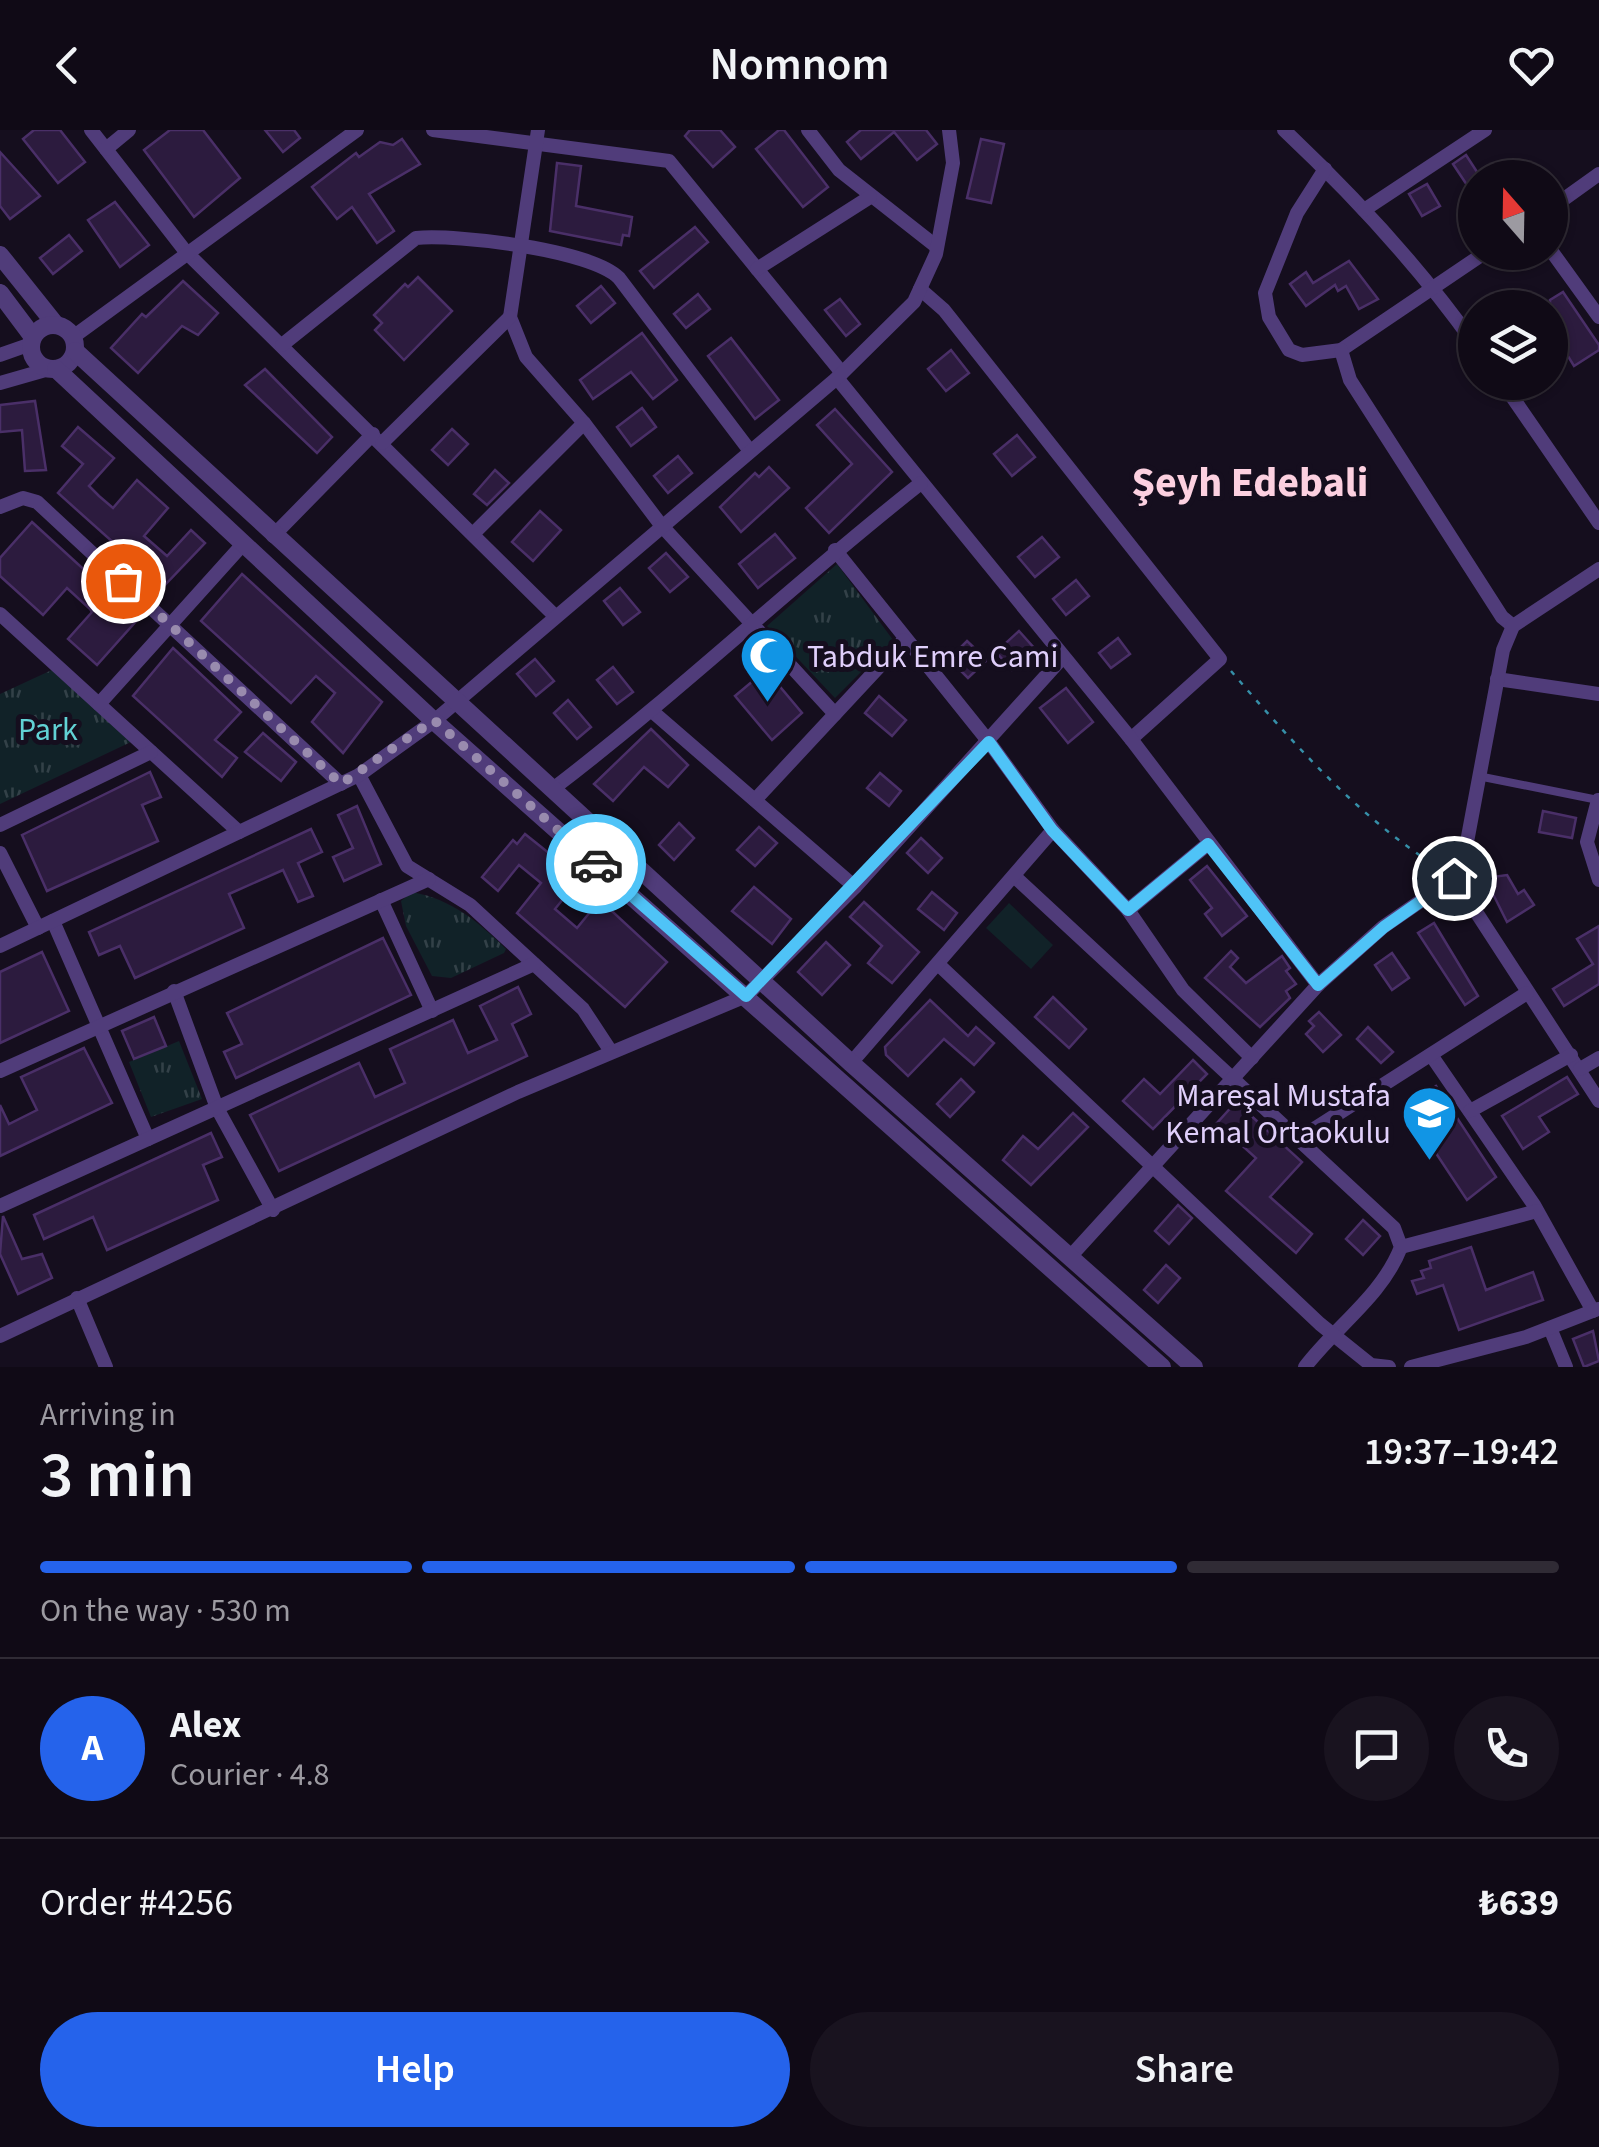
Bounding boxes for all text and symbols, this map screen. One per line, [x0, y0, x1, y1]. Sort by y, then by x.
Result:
text: Nomnom [709, 33, 890, 97]
icon: back [40, 38, 95, 93]
icon: heart [1504, 38, 1559, 93]
north arrow [1458, 160, 1568, 270]
map controls [1458, 160, 1568, 400]
button: layers [1458, 290, 1568, 400]
district label: Şeyh Edebali [1132, 453, 1368, 513]
pin [81, 539, 166, 624]
icon: bag [96, 554, 151, 609]
mosque icon: Tabduk Emre Cami [738, 626, 798, 705]
place label: Tabduk Emre Cami [807, 634, 1058, 680]
park label: Park [18, 707, 78, 753]
courier [546, 814, 646, 914]
pin [1412, 836, 1497, 921]
icon: car [569, 837, 624, 892]
icon: home [1427, 851, 1482, 906]
place label: Mareşal Mustafa Kemal Ortaokulu [1165, 1073, 1391, 1156]
school or university icon: Mareşal Mustafa Kemal Ortaokulu [1400, 1083, 1460, 1162]
text: Arriving in [40, 1392, 176, 1438]
text: 19:37–19:42 [1364, 1425, 1559, 1479]
text: 3 min [40, 1429, 195, 1522]
text: On the way · 530 m [40, 1588, 291, 1634]
button: chat [1324, 1696, 1429, 1801]
button: phone [1454, 1696, 1559, 1801]
text: Alex [170, 1698, 241, 1752]
text: A [82, 1721, 103, 1775]
text: Courier · 4.8 [170, 1752, 330, 1798]
text: Order #4256 [40, 1876, 233, 1930]
text: ₺639 [1479, 1876, 1559, 1930]
button: Help [40, 2012, 790, 2127]
button: Share [810, 2012, 1559, 2127]

